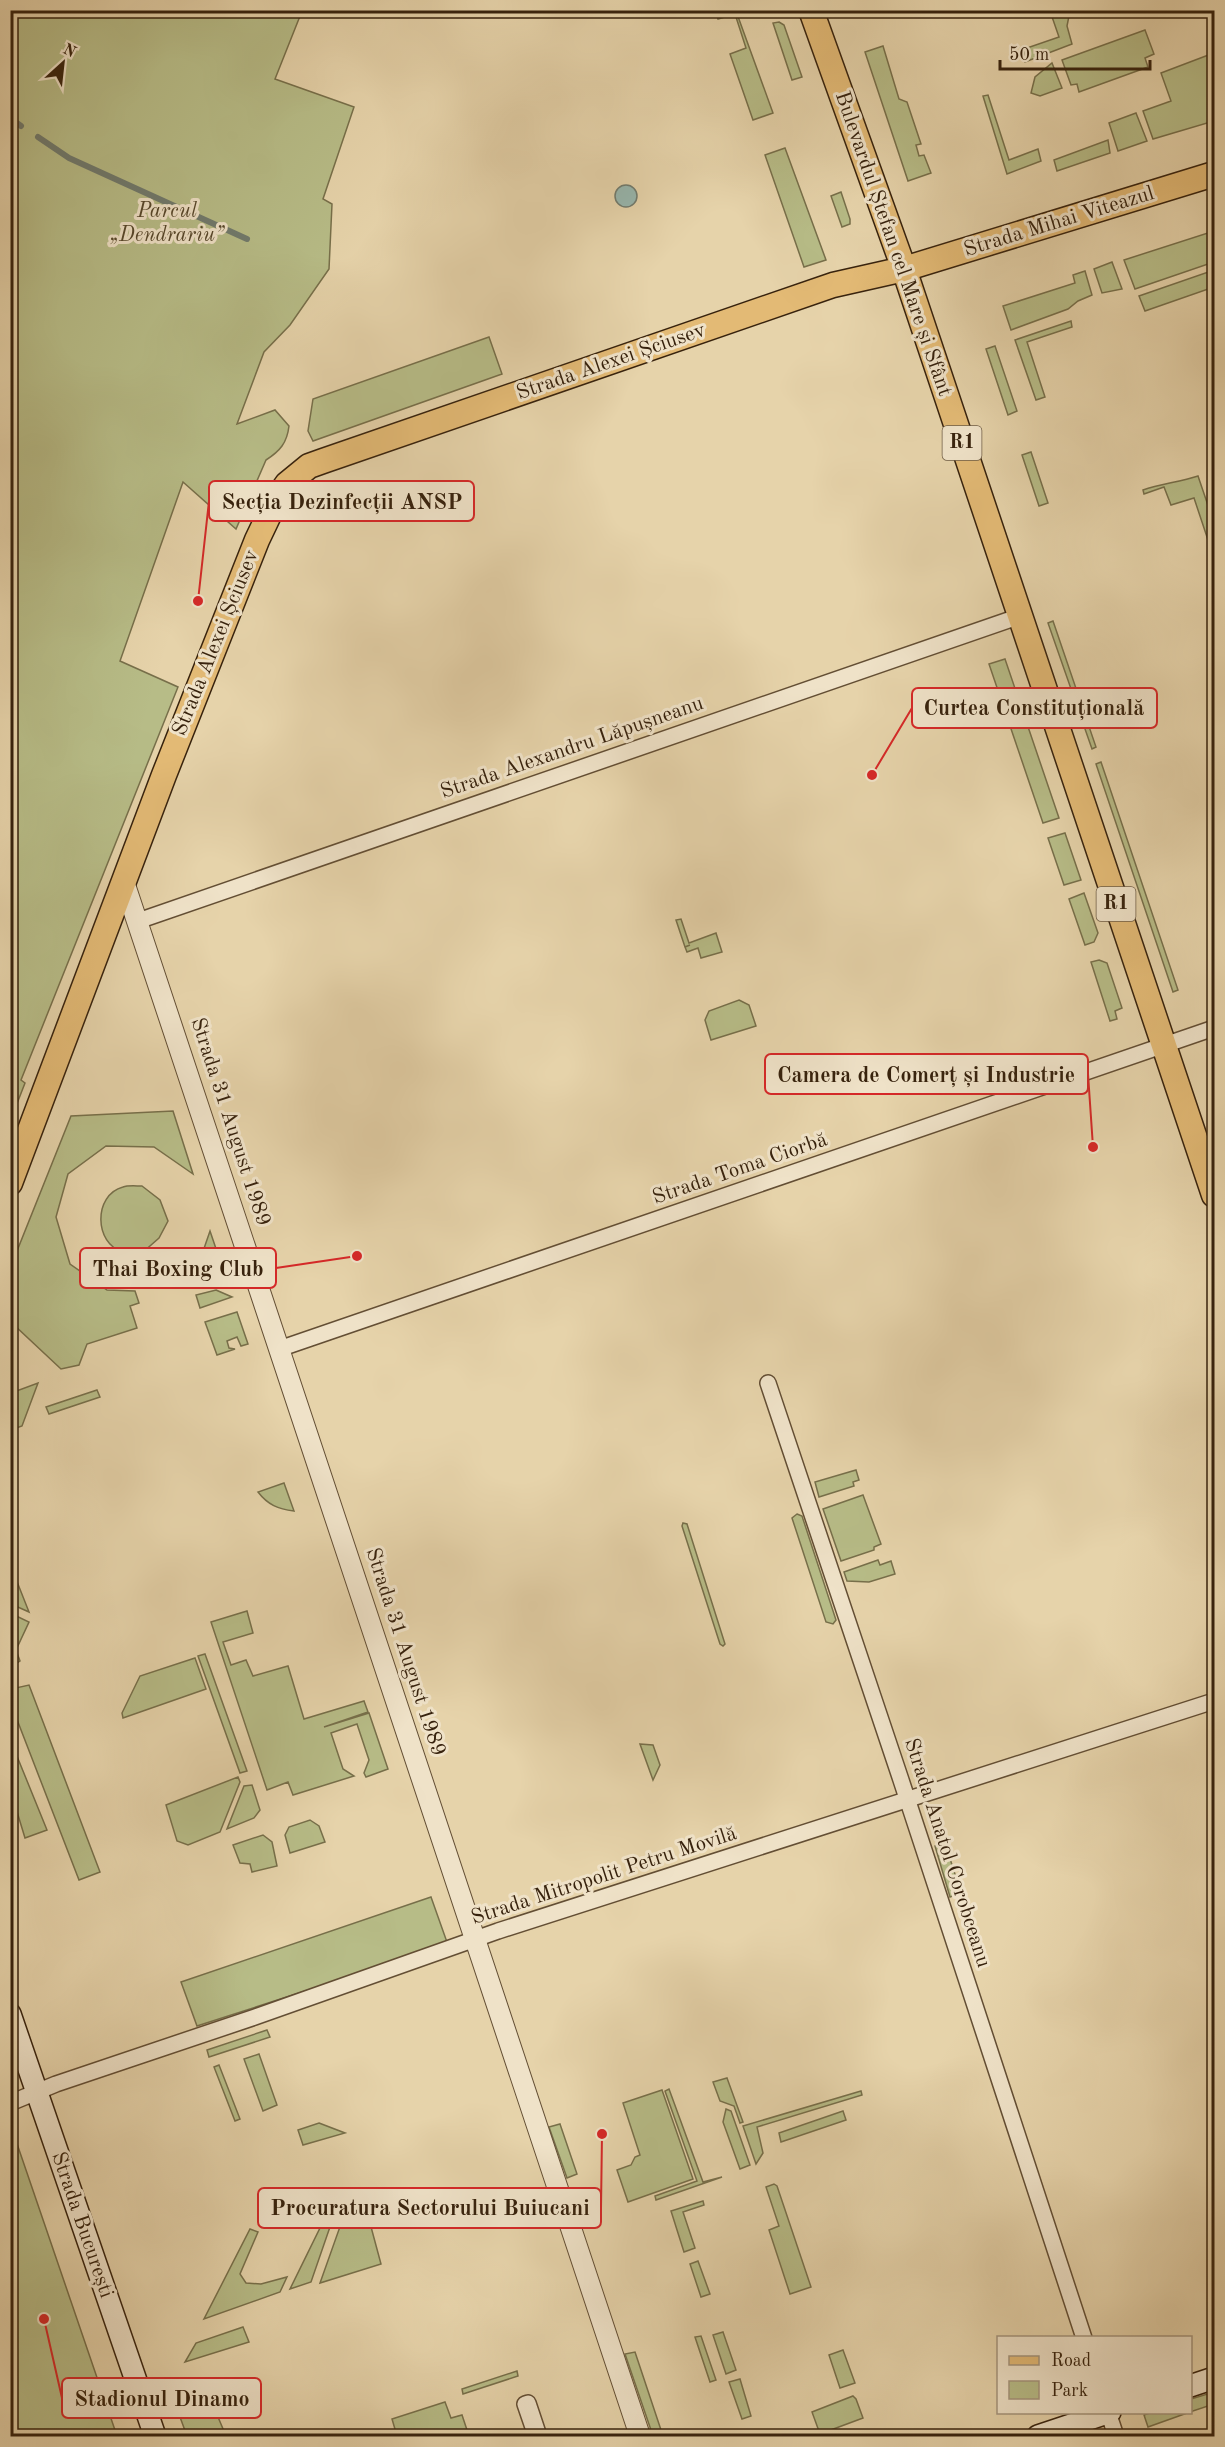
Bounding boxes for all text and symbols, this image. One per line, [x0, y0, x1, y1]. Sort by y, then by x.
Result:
north arrow [33, 33, 93, 93]
scale bar [1000, 33, 1150, 71]
text: N [60, 42, 79, 62]
text: 50 m [1009, 46, 1049, 64]
street label: Bulevardul Ștefan cel Mare și Sfânt [830, 89, 955, 399]
street label: Strada Mihai Viteazul [961, 183, 1157, 261]
park label: Parcul „Dendrariu” [110, 201, 225, 246]
street label: Strada Alexei Șciusev [514, 320, 708, 404]
road number: R1 [942, 426, 982, 460]
callout: Secția Dezinfecții ANSP [209, 481, 474, 521]
text: Secția Dezinfecții ANSP [222, 492, 462, 515]
street label: Strada Alexei Șciusev [169, 547, 263, 739]
callout: Curtea Constituțională [912, 688, 1157, 728]
street label: Strada Alexandru Lăpușneanu [438, 693, 707, 804]
text: Curtea Constituțională [924, 698, 1144, 721]
road number: R1 [1096, 887, 1136, 921]
street label: Strada 31 August 1989 [186, 1015, 274, 1229]
callout: Camera de Comerț și Industrie [765, 1054, 1088, 1094]
text: Camera de Comerț și Industrie [777, 1065, 1075, 1088]
street label: Strada Toma Ciorbă [650, 1129, 830, 1209]
callout: Thai Boxing Club [80, 1248, 276, 1288]
text: Thai Boxing Club [92, 1259, 264, 1281]
street label: Strada 31 August 1989 [361, 1545, 449, 1759]
street label: Strada Anatol Corobceanu [900, 1736, 994, 1970]
street label: Strada Mitropolit Petru Movilă [469, 1823, 739, 1929]
street label: Strada București [46, 2149, 117, 2301]
callout: Procuratura Sectorului Buiucani [258, 2188, 601, 2228]
text: Procuratura Sectorului Buiucani [270, 2198, 590, 2220]
legend [997, 2336, 1192, 2414]
text: Road [1051, 2352, 1091, 2370]
callout: Stadionul Dinamo [62, 2378, 261, 2418]
text: Park [1051, 2382, 1088, 2400]
text: Stadionul Dinamo [74, 2389, 250, 2411]

